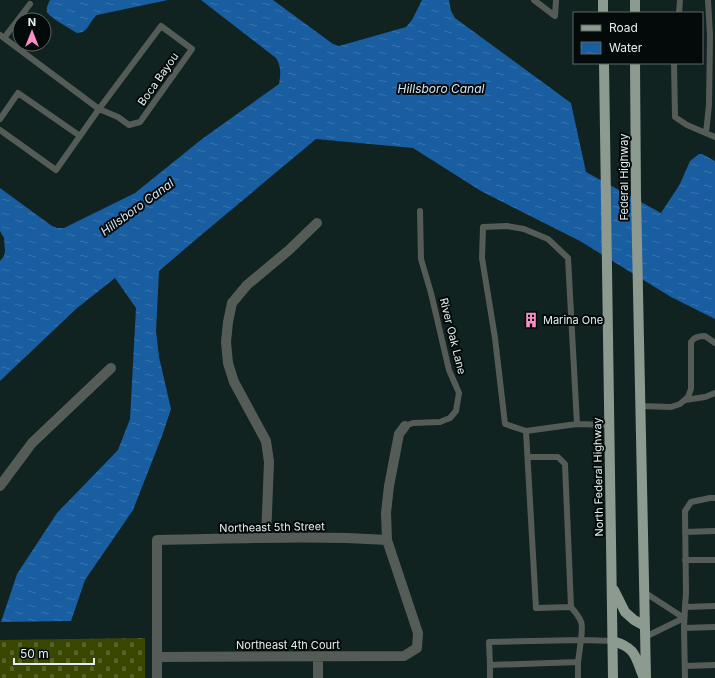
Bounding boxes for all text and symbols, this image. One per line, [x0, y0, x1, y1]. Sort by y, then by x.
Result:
north arrow [12, 12, 52, 52]
legend [573, 12, 703, 64]
text: N [28, 15, 36, 29]
text: Road [609, 20, 638, 35]
text: Water [609, 40, 643, 55]
street label: Boca Bayou [135, 50, 181, 108]
water label: Hillsboro Canal [398, 81, 485, 96]
street label: Federal Highway [617, 134, 631, 221]
water label: Hillsboro Canal [97, 175, 177, 239]
street label: River Oak Lane [437, 296, 469, 376]
building icon: Marina One [522, 311, 540, 329]
place label: Marina One [543, 313, 603, 327]
street label: North Federal Highway [590, 417, 606, 537]
street label: Northeast 5th Street [219, 519, 325, 535]
street label: Northeast 4th Court [236, 638, 340, 652]
scale bar [14, 640, 94, 666]
text: 50 m [20, 646, 49, 661]

